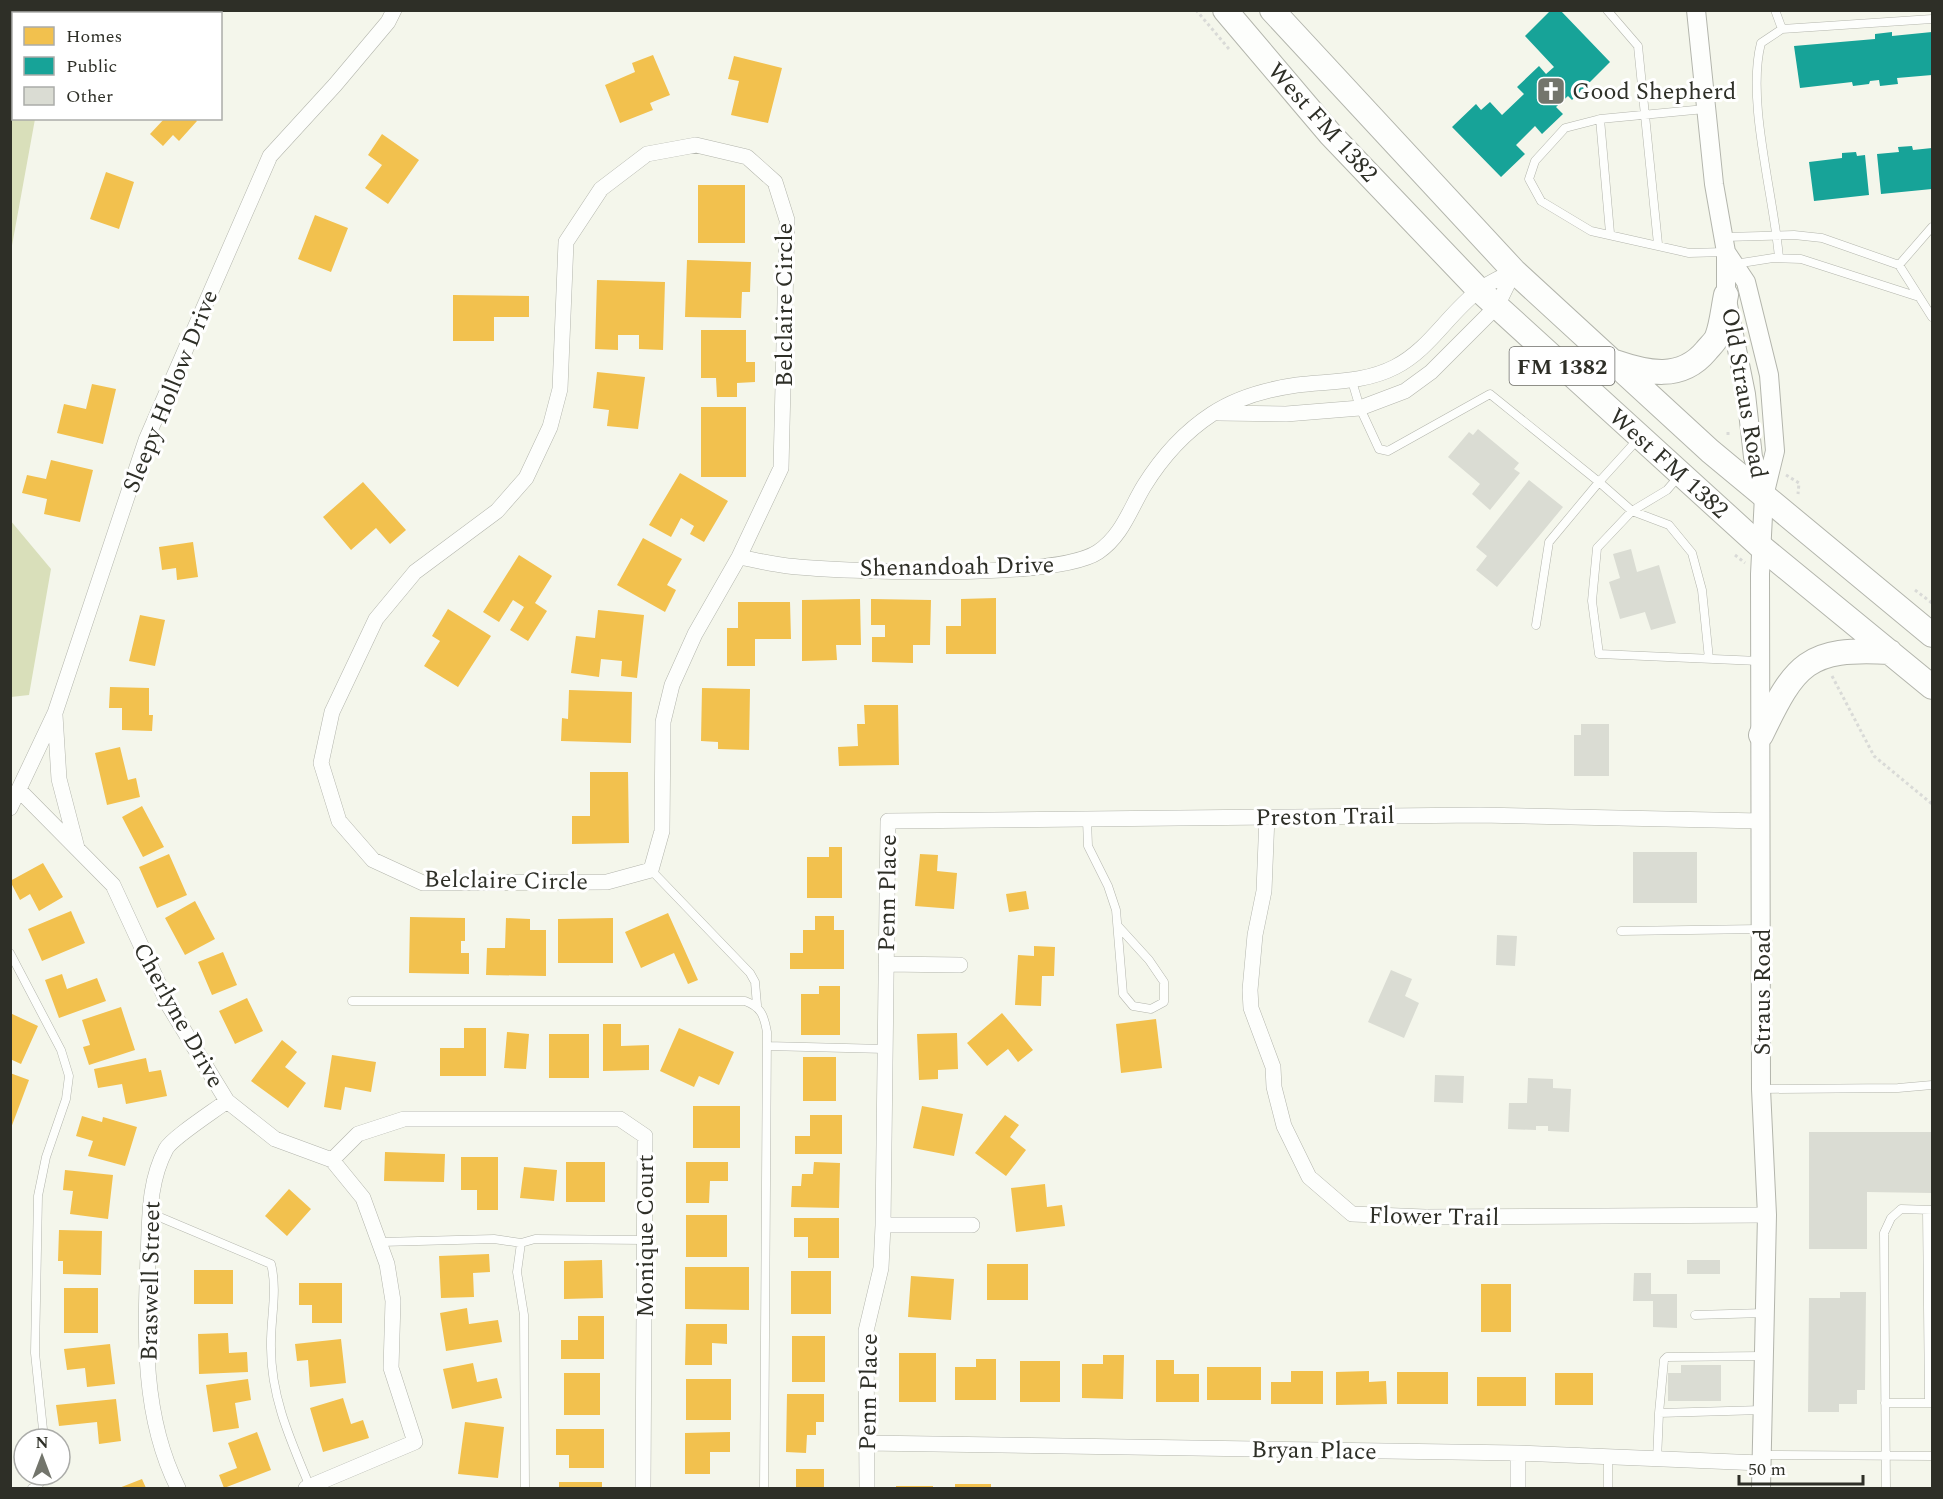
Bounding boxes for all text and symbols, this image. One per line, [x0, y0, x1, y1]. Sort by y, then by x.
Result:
legend [12, 12, 222, 120]
text: Homes [66, 23, 122, 50]
text: Public [66, 53, 117, 80]
street label: West FM 1382 [1258, 54, 1386, 191]
place label: Good Shepherd [1572, 74, 1736, 110]
church icon: Good Shepherd [1535, 75, 1567, 107]
text: Other [66, 83, 113, 110]
street label: Belclaire Circle [767, 223, 803, 387]
street label: Sleepy Hollow Drive [114, 284, 228, 498]
street label: Old Straus Road [1711, 305, 1777, 481]
road number: FM 1382 [1510, 347, 1614, 385]
street label: West FM 1382 [1600, 400, 1737, 528]
street label: Shenandoah Drive [859, 547, 1055, 587]
street label: Preston Trail [1255, 798, 1395, 836]
street label: Penn Place [869, 834, 907, 952]
street label: Belclaire Circle [424, 862, 588, 900]
street label: Straus Road [1745, 928, 1781, 1056]
street label: Cherlyne Drive [123, 936, 233, 1095]
street label: Monique Court [628, 1154, 664, 1318]
street label: Flower Trail [1368, 1198, 1500, 1236]
street label: Braswell Street [132, 1200, 170, 1362]
street label: Penn Place [850, 1333, 888, 1451]
north arrow [12, 1427, 72, 1487]
text: N [35, 1431, 49, 1455]
street label: Bryan Place [1251, 1432, 1377, 1470]
scale bar [1739, 1448, 1864, 1486]
text: 50 m [1748, 1456, 1786, 1483]

